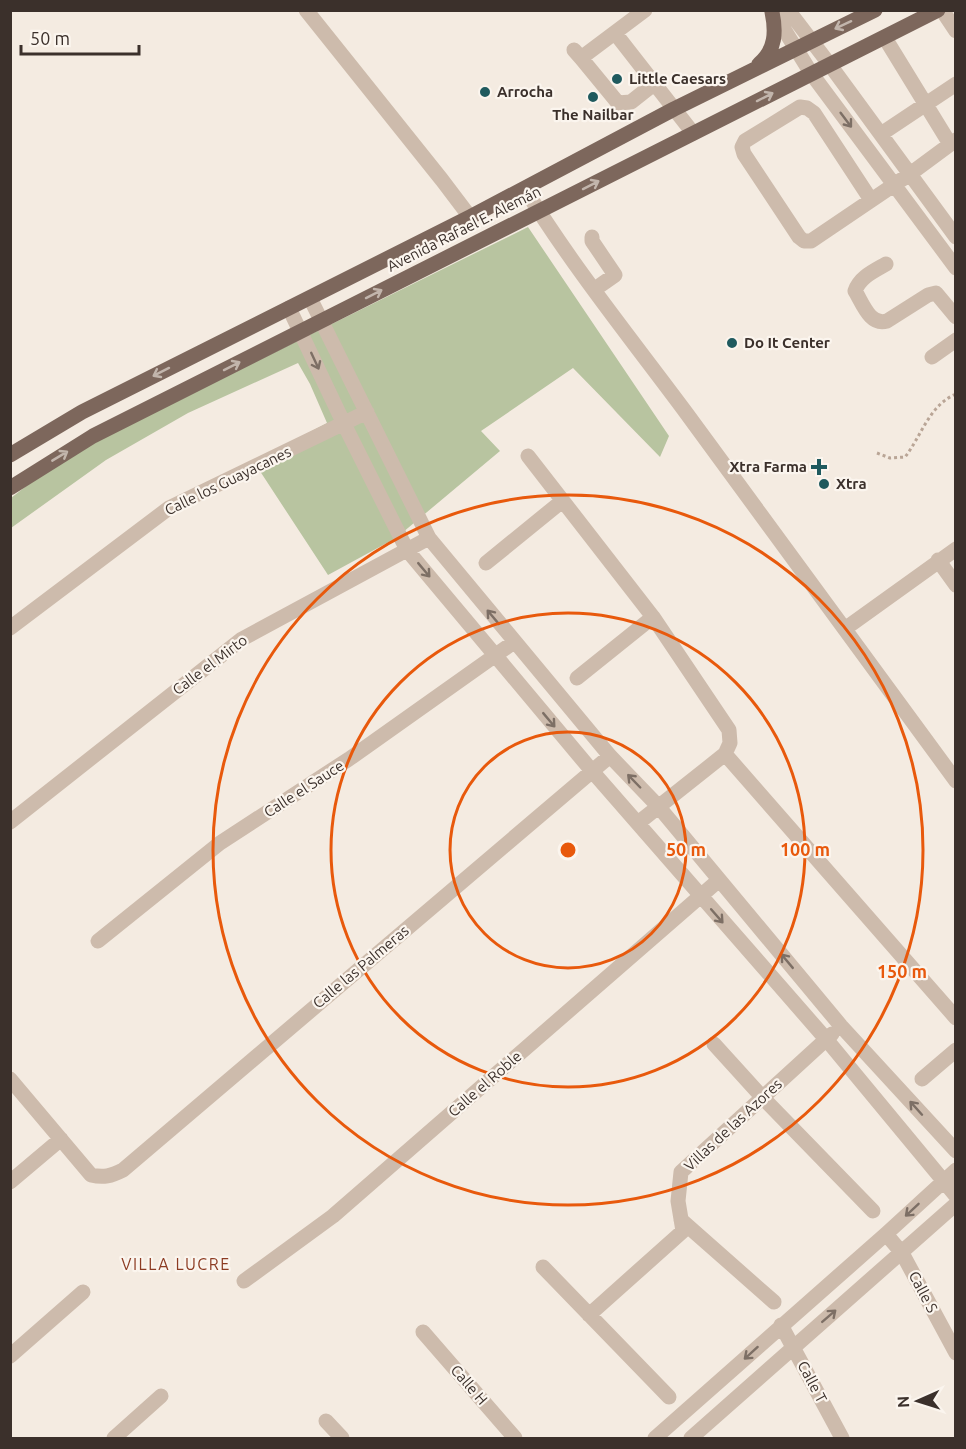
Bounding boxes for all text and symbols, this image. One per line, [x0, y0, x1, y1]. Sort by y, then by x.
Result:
scale bar [21, 18, 140, 56]
one-way arrow [835, 20, 853, 32]
text: 50 m [30, 28, 70, 48]
place label: Little Caesars [629, 70, 726, 87]
marker: Little Caesars [610, 72, 624, 86]
place label: Arrocha [497, 83, 553, 100]
marker: Arrocha [478, 85, 492, 99]
marker: The Nailbar [586, 90, 600, 104]
one-way arrow [756, 90, 774, 102]
place label: The Nailbar [552, 106, 634, 123]
one-way arrow [840, 112, 852, 128]
one-way arrow [582, 179, 599, 191]
street label: Avenida Rafael E. Alemán [384, 182, 543, 275]
one-way arrow [365, 288, 383, 300]
place label: Do It Center [744, 334, 831, 351]
marker: Do It Center [725, 336, 739, 350]
one-way arrow [309, 351, 321, 369]
one-way arrow [223, 360, 241, 371]
one-way arrow [153, 367, 171, 379]
street label: Calle los Guayacanes [162, 443, 294, 518]
one-way arrow [51, 450, 68, 462]
place label: Xtra Farma [729, 458, 807, 475]
marker: Xtra Farma [812, 460, 826, 474]
place label: Xtra [836, 475, 867, 492]
marker: Xtra [817, 477, 831, 491]
one-way arrow [417, 562, 431, 577]
one-way arrow [486, 610, 500, 625]
street label: Calle el Mirto [169, 631, 250, 698]
one-way arrow [542, 712, 556, 727]
street label: Calle el Sauce [261, 757, 347, 821]
one-way arrow [627, 773, 641, 788]
text: 50 m [666, 839, 706, 859]
text: 100 m [780, 839, 830, 859]
centre of rings [558, 840, 578, 860]
one-way arrow [710, 908, 724, 923]
street label: Calle las Palmeras [309, 922, 412, 1012]
one-way arrow [781, 953, 794, 969]
text: 150 m [877, 961, 927, 981]
street label: Calle el Roble [445, 1047, 525, 1120]
street label: Villas de las Azores [680, 1075, 785, 1174]
one-way arrow [909, 1100, 923, 1115]
one-way arrow [905, 1203, 920, 1217]
district label: VILLA LUCRE [121, 1255, 231, 1273]
street label: Calle S [906, 1268, 941, 1315]
one-way arrow [821, 1310, 837, 1323]
one-way arrow [743, 1346, 758, 1360]
street label: Calle T [794, 1358, 831, 1406]
street label: Calle H [448, 1361, 491, 1408]
north arrow [888, 1371, 948, 1431]
text: N [894, 1395, 912, 1408]

